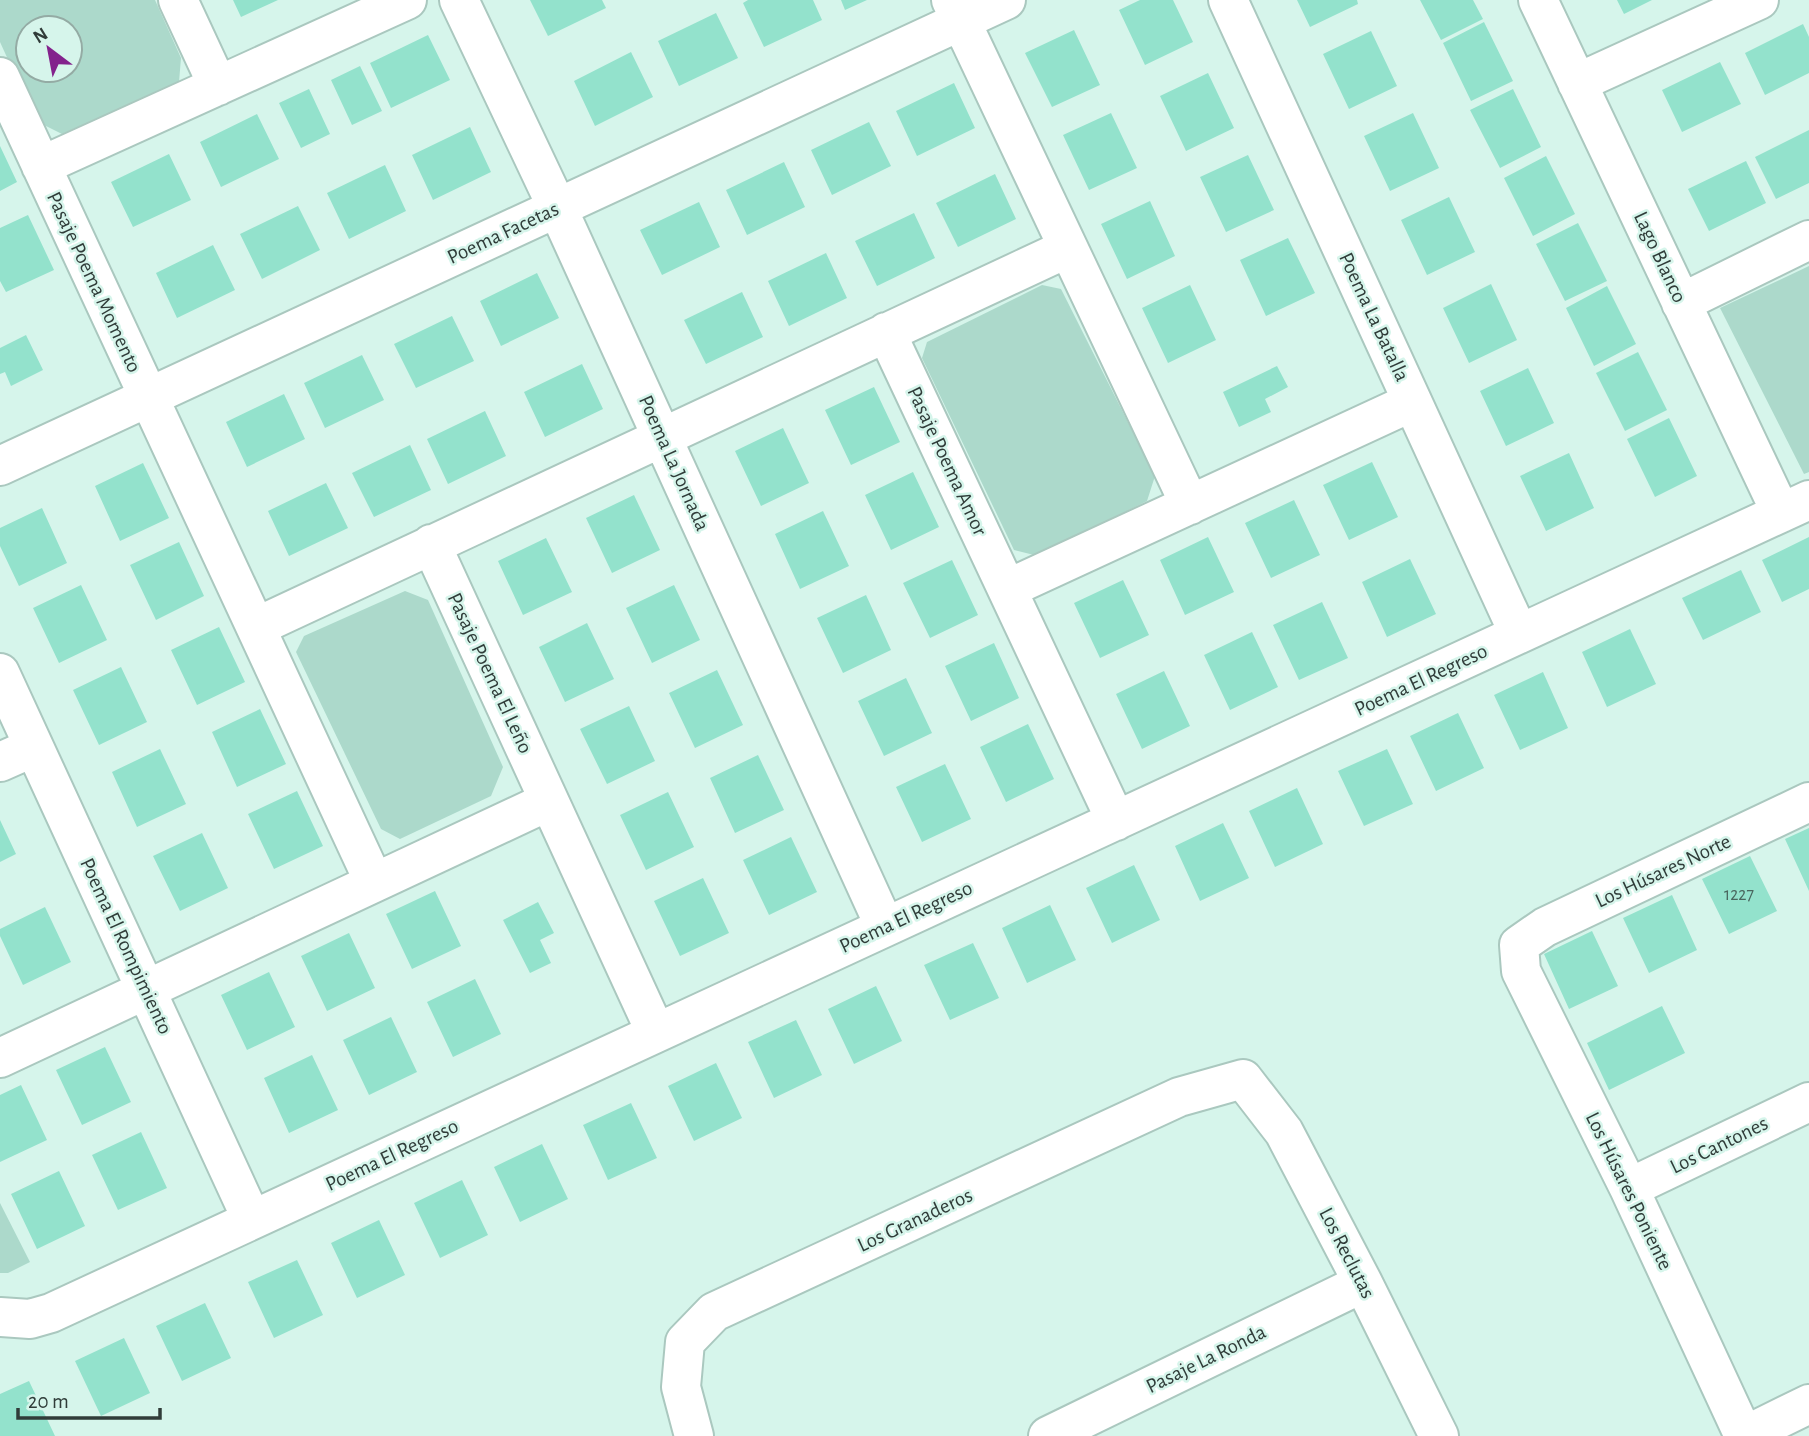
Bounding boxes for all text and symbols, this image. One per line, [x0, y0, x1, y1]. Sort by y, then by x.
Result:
north arrow [14, 14, 84, 84]
text: N [30, 24, 51, 47]
street label: Pasaje Poema Momento [43, 188, 145, 376]
street label: Poema Facetas [444, 198, 562, 268]
street label: Lago Blanco [1630, 208, 1690, 306]
street label: Poema La Batalla [1335, 249, 1413, 385]
street label: Pasaje Poema Amor [903, 383, 991, 539]
street label: Poema La Jornada [635, 392, 713, 534]
street label: Pasaje Poema El Leño [444, 590, 536, 756]
street label: Poema El Regreso [1351, 640, 1491, 720]
street label: Los Húsares Norte [1592, 830, 1734, 912]
street label: Poema El Rompimiento [76, 855, 176, 1037]
street label: Poema El Regreso [836, 877, 976, 957]
house number: 1227 [1724, 886, 1754, 904]
street label: Los Húsares Poniente [1582, 1109, 1676, 1273]
street label: Los Cantones [1667, 1112, 1771, 1178]
street label: Poema El Regreso [322, 1115, 462, 1195]
street label: Los Granaderos [854, 1184, 976, 1256]
street label: Los Reclutas [1315, 1204, 1379, 1302]
street label: Pasaje La Ronda [1143, 1321, 1270, 1397]
scale bar [18, 1376, 159, 1420]
text: 20 m [28, 1391, 69, 1412]

